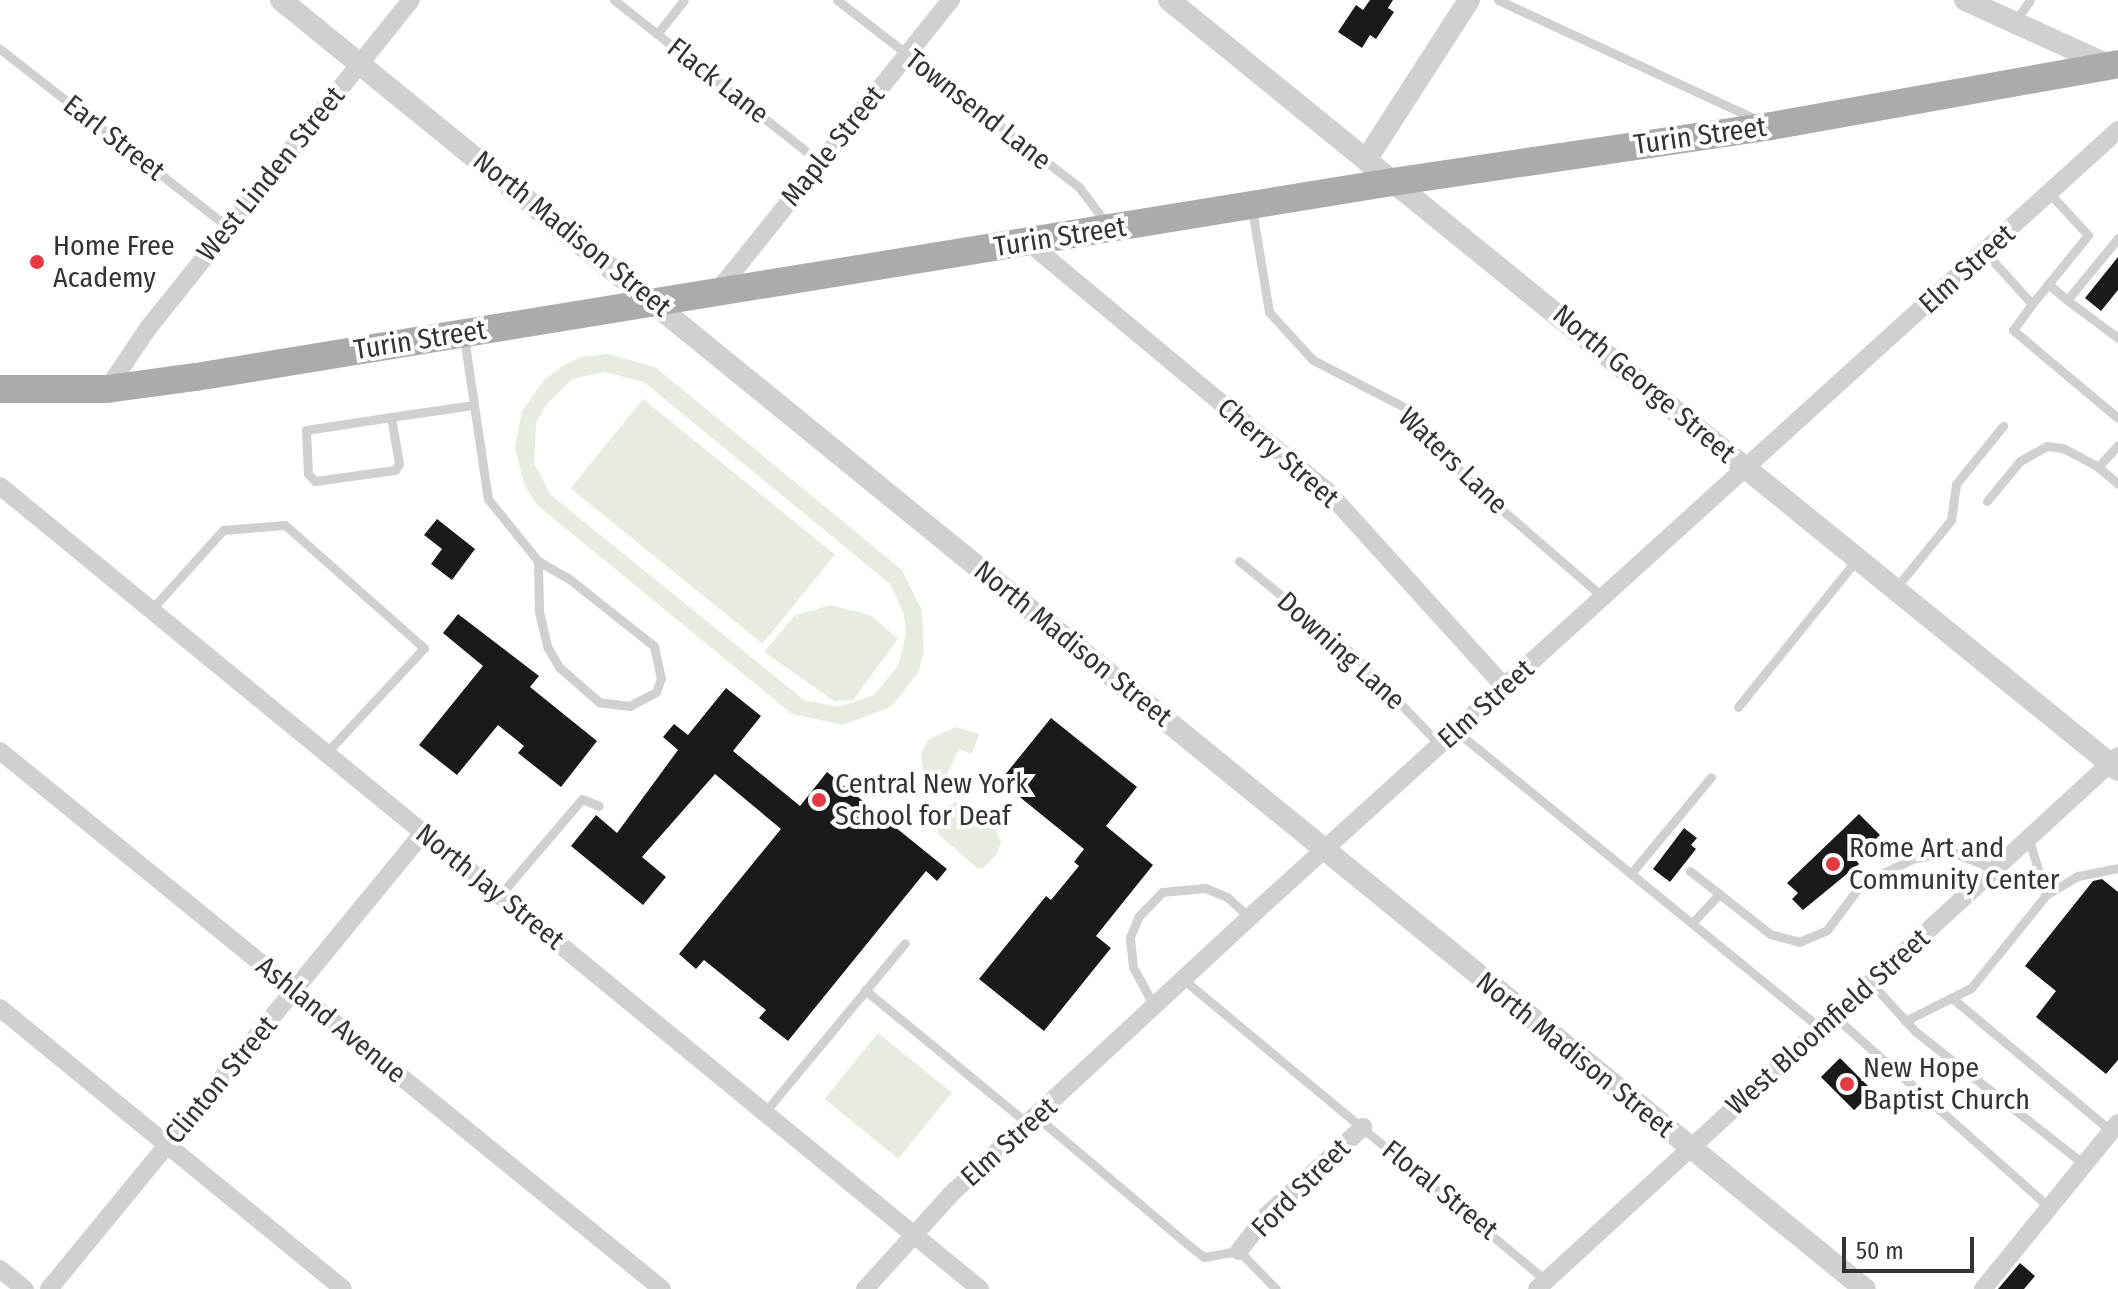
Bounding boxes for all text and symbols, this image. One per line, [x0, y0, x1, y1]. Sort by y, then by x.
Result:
street label: Flack Lane [661, 31, 775, 131]
street label: Townsend Lane [898, 43, 1058, 177]
street label: Maple Street [774, 79, 892, 213]
street label: West Linden Street [190, 80, 352, 268]
street label: Earl Street [57, 88, 171, 188]
street label: Turin Street [1632, 110, 1768, 162]
street label: North Madison Street [466, 144, 678, 324]
street label: Turin Street [991, 210, 1129, 264]
street label: Elm Street [1912, 217, 2022, 321]
place label: Home Free Academy [53, 229, 175, 295]
marker: Home Free Academy [28, 253, 46, 271]
street label: North George Street [1546, 298, 1742, 470]
street label: Turin Street [351, 313, 489, 367]
street label: Cherry Street [1210, 391, 1346, 515]
street label: Waters Lane [1391, 401, 1515, 521]
street label: North Madison Street [967, 554, 1179, 734]
street label: Downing Lane [1270, 585, 1412, 717]
street label: Elm Street [1431, 652, 1541, 756]
place label: Central New York School for Deaf [835, 767, 1028, 833]
marker: Central New York School for Deaf [810, 791, 828, 809]
street label: North Jay Street [409, 817, 571, 957]
place label: Rome Art and Community Center [1849, 831, 2060, 897]
marker: Rome Art and Community Center [1824, 855, 1842, 873]
street label: West Bloomfield Street [1719, 922, 1937, 1122]
street label: Ashland Avenue [249, 949, 413, 1091]
street label: North Madison Street [1469, 965, 1681, 1145]
street label: Clinton Street [158, 1009, 284, 1151]
place label: New Hope Baptist Church [1863, 1051, 2030, 1117]
marker: New Hope Baptist Church [1838, 1075, 1856, 1093]
street label: Elm Street [954, 1090, 1064, 1194]
street label: Ford Street [1245, 1132, 1357, 1244]
street label: Floral Street [1375, 1133, 1505, 1247]
scale bar [1846, 1221, 1978, 1271]
text: 50 m [1856, 1237, 1904, 1265]

